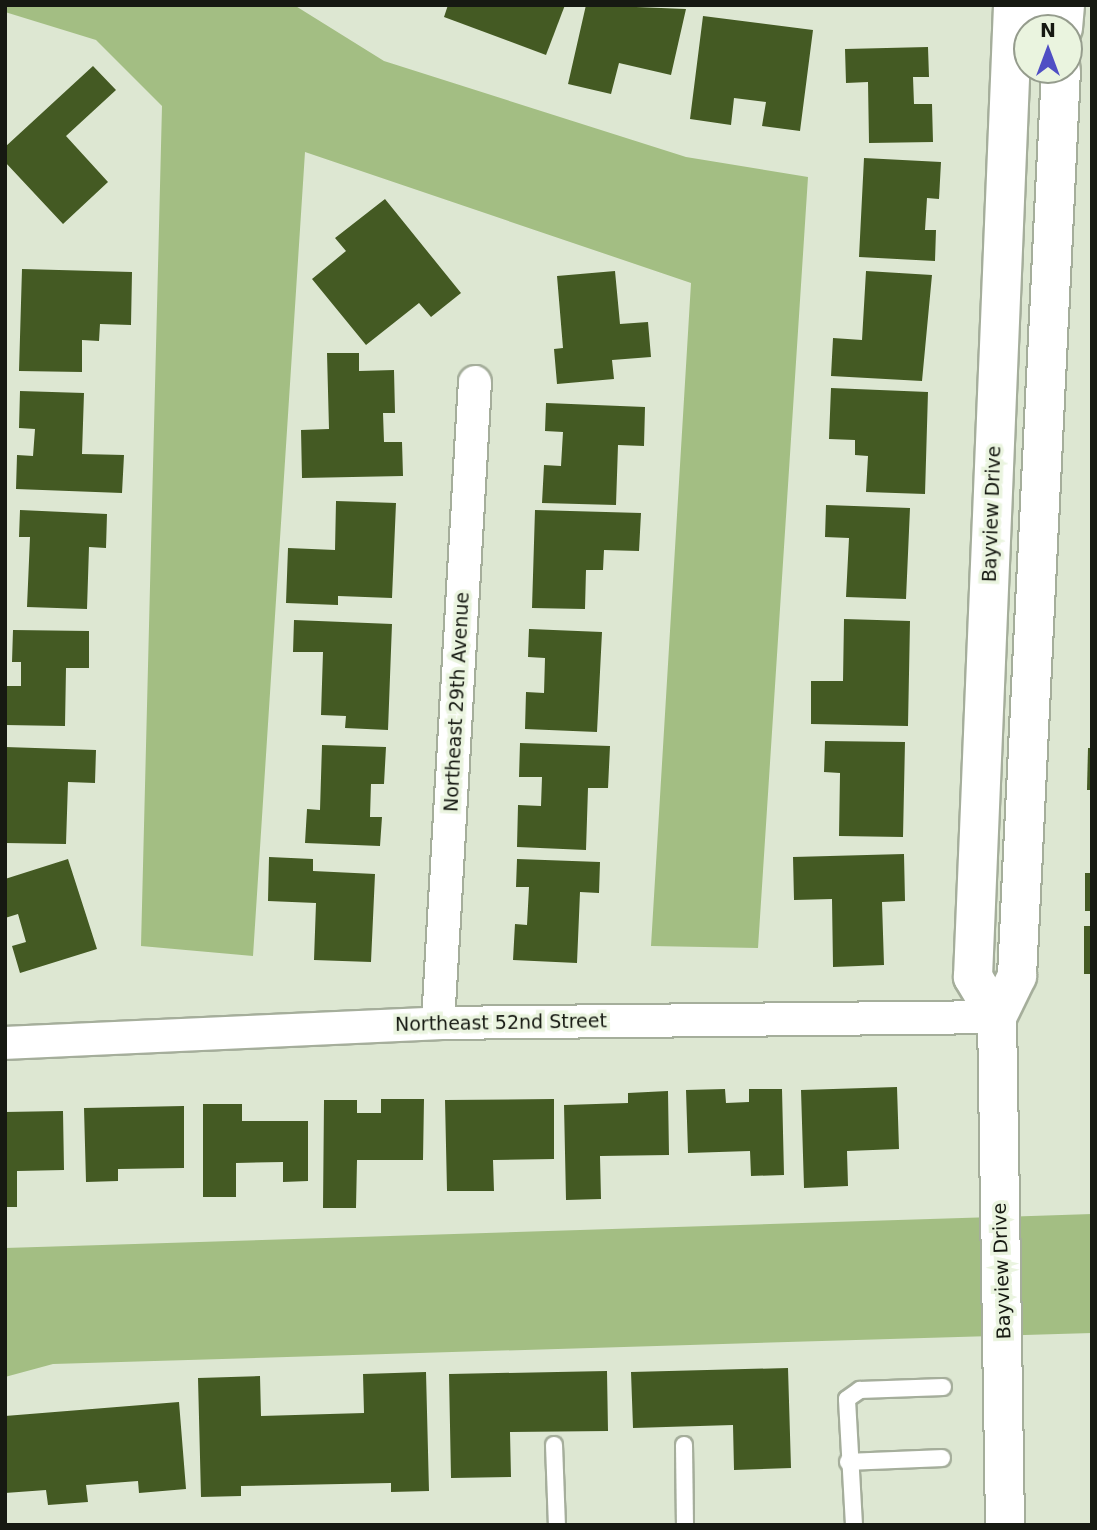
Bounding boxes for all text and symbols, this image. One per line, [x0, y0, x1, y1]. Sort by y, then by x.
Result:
north arrow [1013, 14, 1083, 84]
text: N [1040, 19, 1056, 41]
street label: Bayview Drive [978, 445, 1006, 583]
street label: Northeast 29th Avenue [440, 591, 474, 813]
street label: Northeast 52nd Street [395, 1010, 607, 1036]
street label: Bayview Drive [988, 1202, 1016, 1340]

